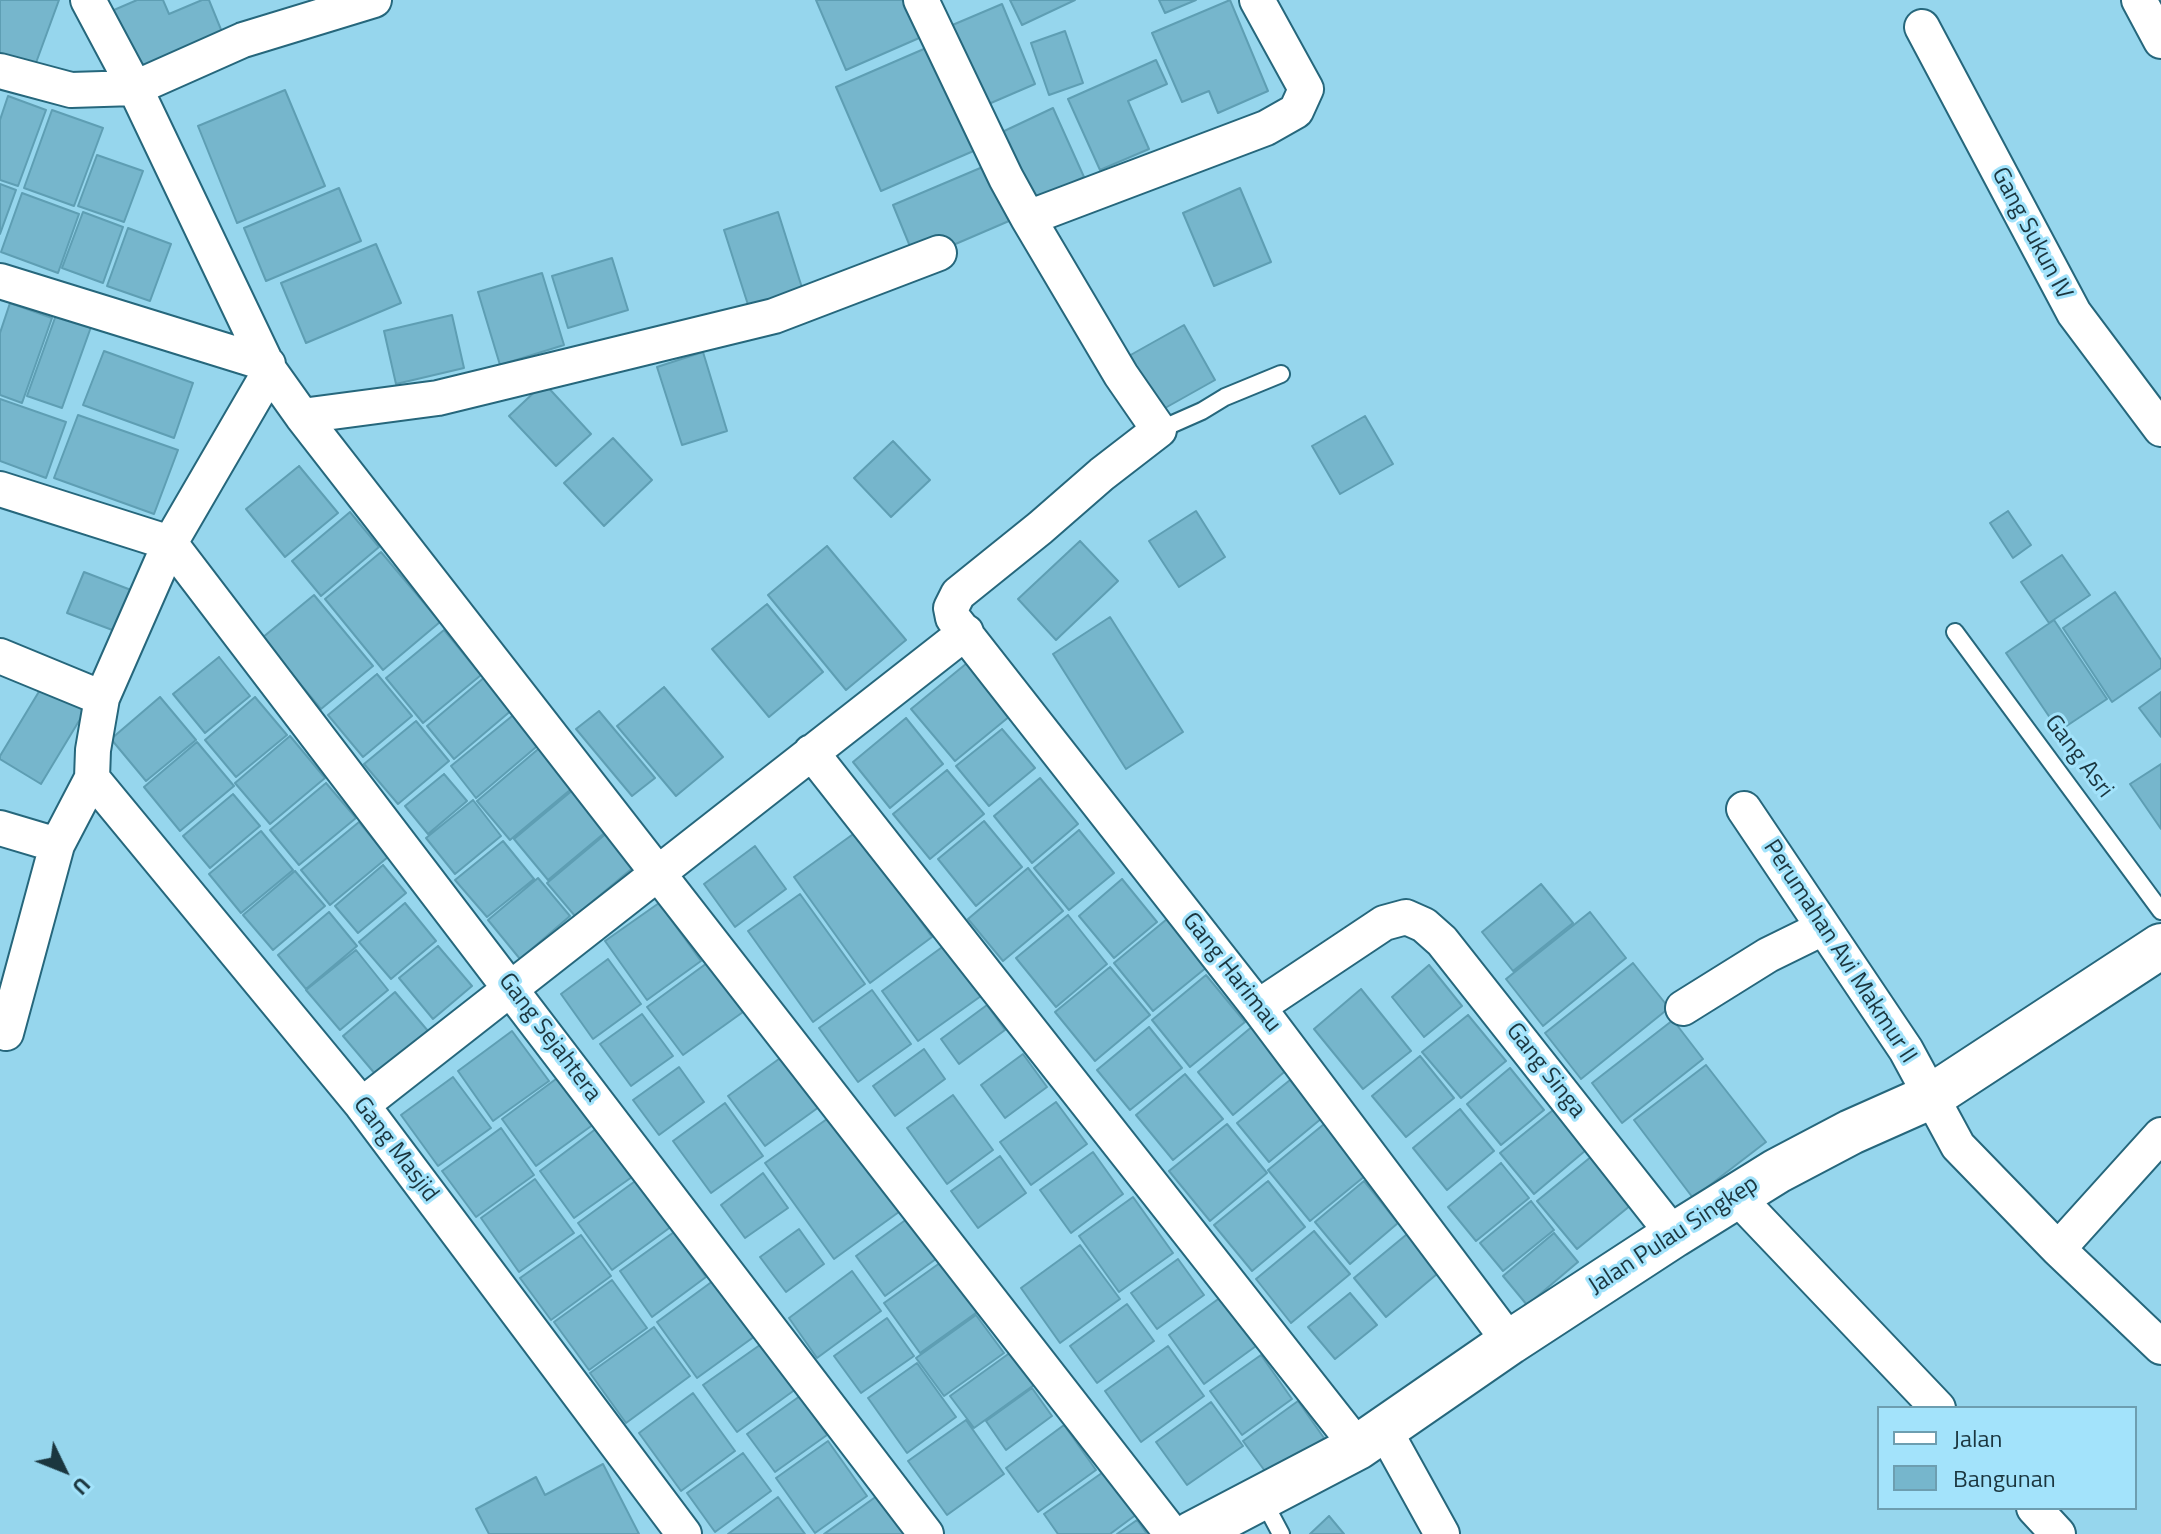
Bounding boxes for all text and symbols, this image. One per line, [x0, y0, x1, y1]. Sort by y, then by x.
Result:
street label: Gang Sukun IV [1984, 163, 2078, 305]
street label: Gang Asri [2038, 710, 2118, 804]
street label: Perumahan Avi Makmur II [1756, 835, 1922, 1069]
street label: Gang Harimau [1175, 907, 1287, 1039]
street label: Gang Sejahtera [491, 968, 607, 1108]
street label: Gang Singa [1499, 1018, 1591, 1124]
street label: Gang Masjid [346, 1092, 444, 1208]
street label: Jalan Pulau Singkep [1584, 1170, 1764, 1302]
legend [1877, 1406, 2137, 1510]
text: Jalan [1953, 1420, 2002, 1456]
north arrow [24, 1430, 104, 1510]
text: Bangunan [1953, 1460, 2056, 1496]
text: U [64, 1470, 99, 1503]

